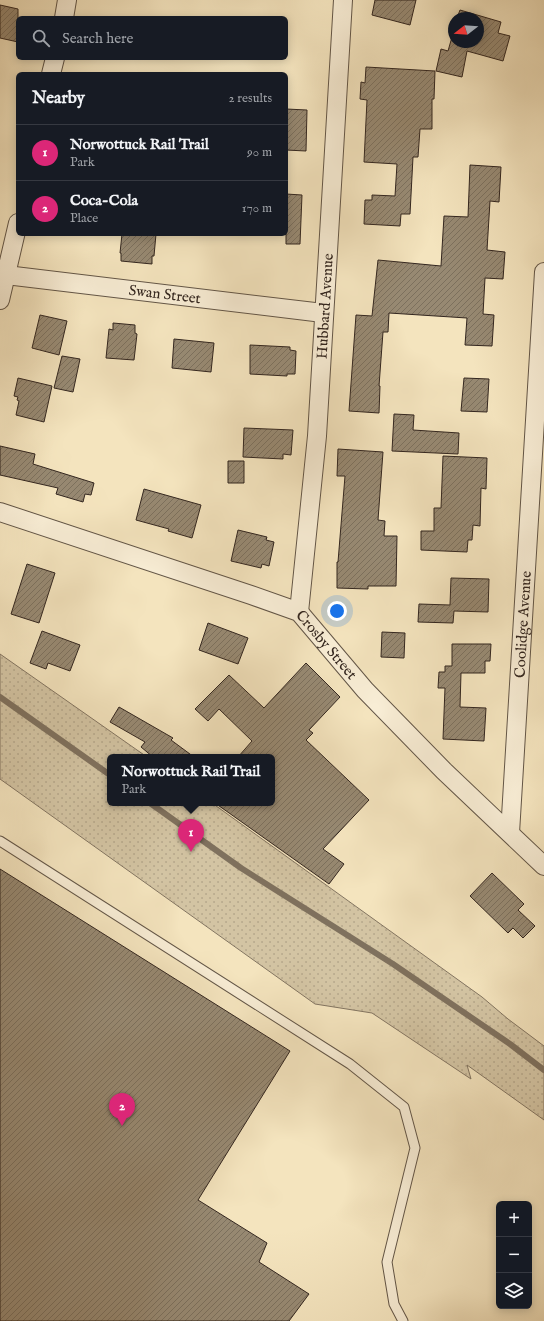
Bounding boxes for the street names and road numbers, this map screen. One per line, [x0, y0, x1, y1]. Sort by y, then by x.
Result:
street label: Hubbard Avenue [313, 253, 338, 360]
street label: Swan Street [128, 281, 202, 308]
street label: Coolidge Avenue [510, 570, 536, 678]
street label: Crosby Street [291, 606, 361, 684]

